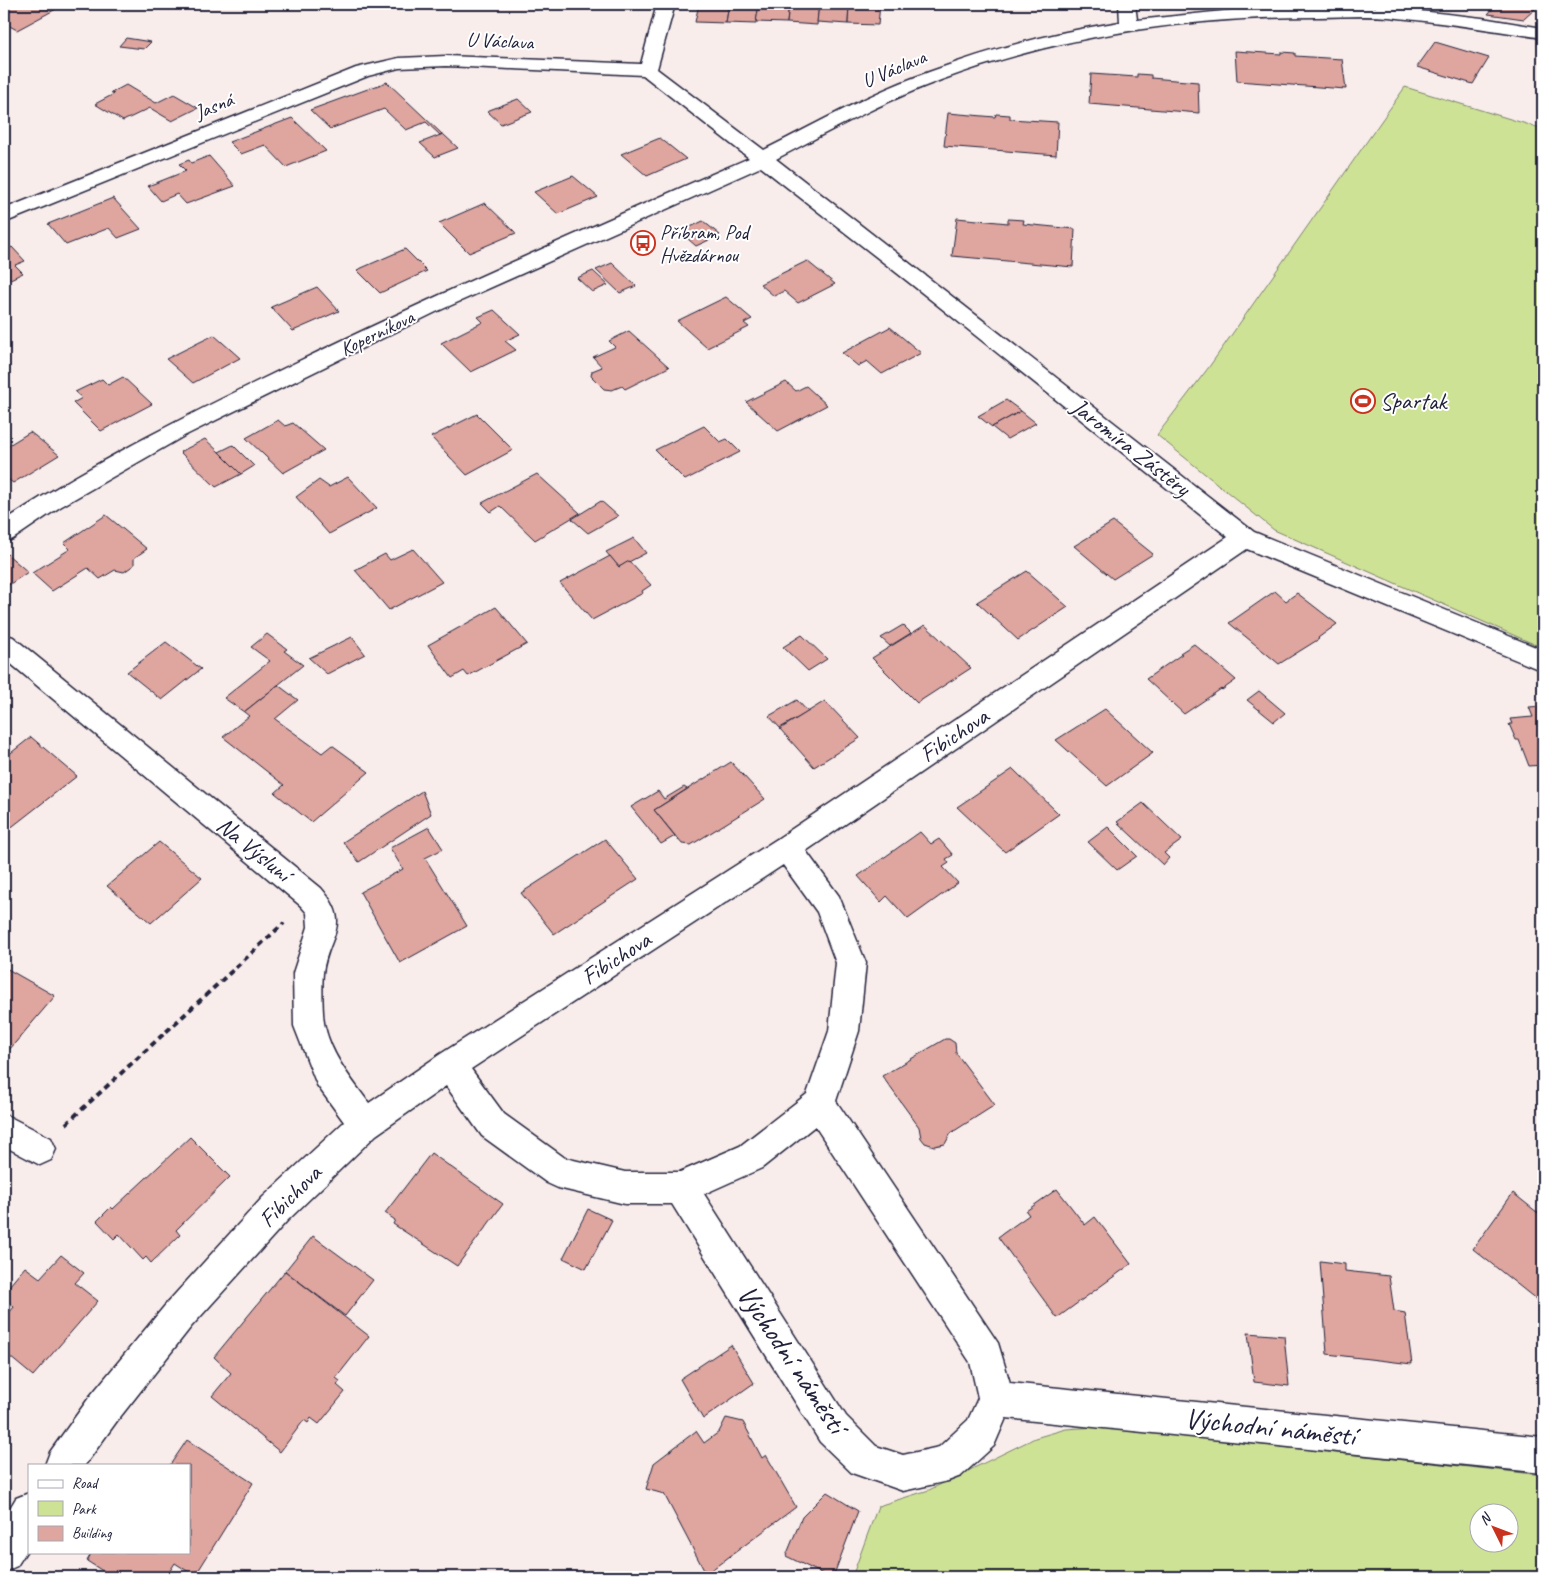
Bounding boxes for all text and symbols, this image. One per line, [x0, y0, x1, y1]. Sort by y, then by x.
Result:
street label: U Václava [466, 27, 536, 55]
street label: U Václava [858, 44, 931, 94]
street label: Jasná [190, 86, 239, 125]
place label: Příbram, Pod Hvězdárnou [660, 220, 752, 268]
bus stop icon: Příbram, Pod Hvězdárnou [630, 230, 656, 256]
street label: Koperníkova [336, 304, 420, 362]
place label: Spartak [1380, 386, 1448, 416]
sports icon: Spartak [1350, 388, 1376, 414]
street label: Jaromíra Zástěry [1065, 391, 1198, 504]
street label: Fibichova [914, 700, 995, 769]
street label: Na Výsluní [211, 810, 301, 891]
street label: Fibichova [576, 924, 658, 991]
street label: Fibichova [252, 1157, 329, 1234]
street label: Východní náměstí [729, 1278, 858, 1445]
street label: Východní náměstí [1183, 1400, 1363, 1455]
legend [28, 1464, 190, 1554]
text: Road [72, 1474, 99, 1493]
text: Park [72, 1500, 97, 1519]
north arrow [1470, 1504, 1520, 1554]
text: N [1475, 1509, 1495, 1529]
text: Building [72, 1524, 112, 1543]

